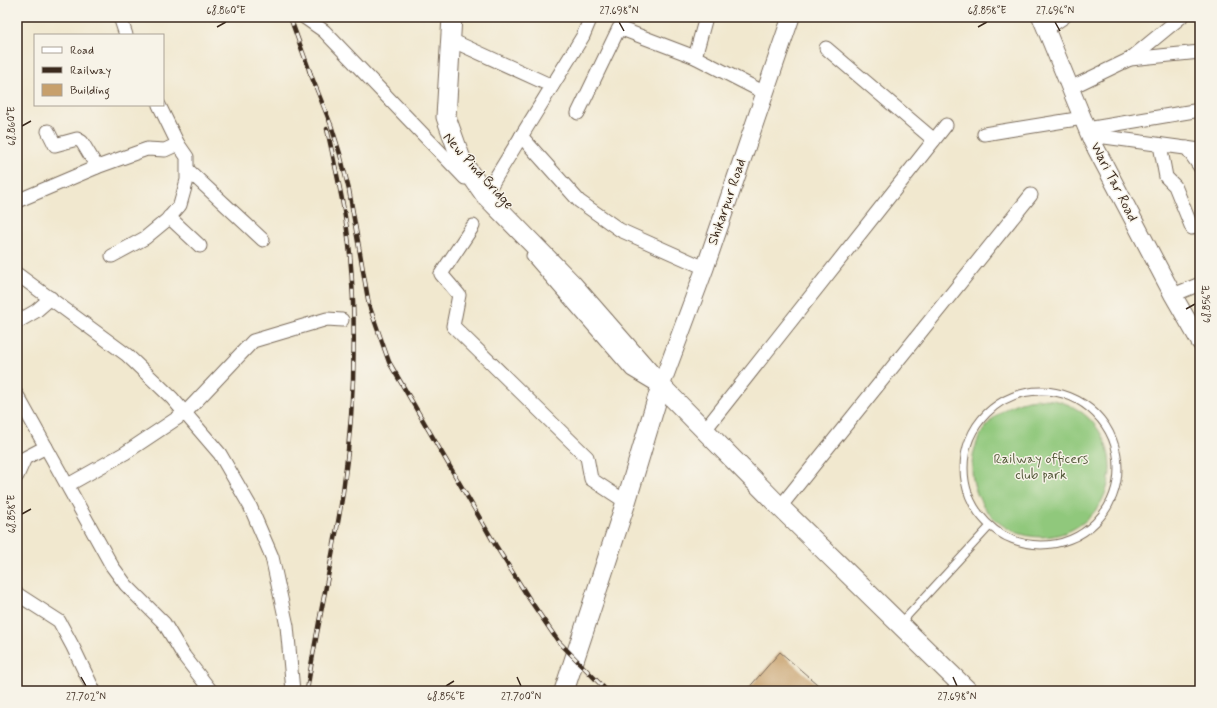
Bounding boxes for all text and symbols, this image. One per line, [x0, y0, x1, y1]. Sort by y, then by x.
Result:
text: 68.860°E [206, 4, 246, 18]
text: 27.698°N [600, 4, 639, 18]
text: 68.858°E [968, 4, 1006, 18]
text: 27.696°N [1036, 4, 1074, 18]
legend [34, 34, 164, 106]
text: Road [70, 43, 94, 59]
text: Railway [70, 63, 112, 79]
text: Building [70, 83, 110, 100]
text: 68.860°E [5, 106, 19, 146]
street label: New Pind Bridge [438, 129, 517, 214]
street label: Wari Tar Road [1086, 139, 1142, 225]
street label: Shikarpur Road [704, 156, 750, 248]
text: 68.856°E [1200, 285, 1214, 323]
park label: Railway officers club park [994, 450, 1089, 484]
text: 68.858°E [5, 495, 19, 533]
text: 27.702°N [66, 690, 106, 704]
text: 68.856°E [427, 690, 465, 704]
text: 27.700°N [501, 690, 541, 704]
text: 27.698°N [938, 690, 977, 704]

